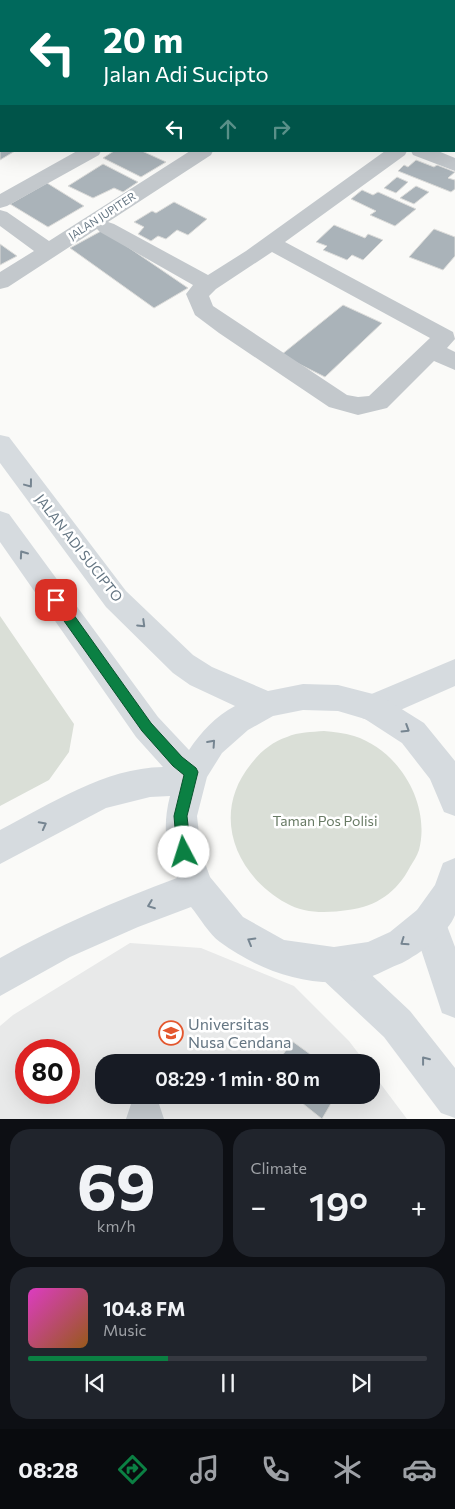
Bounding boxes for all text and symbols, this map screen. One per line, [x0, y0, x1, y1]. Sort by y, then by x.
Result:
text: 20 m [103, 17, 183, 60]
icon: left [20, 20, 85, 85]
text: Jalan Adi Sucipto [103, 60, 269, 87]
icon: left [161, 115, 189, 143]
icon: ahead [214, 115, 242, 143]
icon: right [267, 115, 295, 143]
street label: JALAN JUPITER [66, 189, 139, 243]
one-way arrow [23, 478, 31, 487]
street label: JALAN ADI SUCIPTO [32, 490, 127, 605]
one-way arrow [21, 551, 29, 560]
pin [35, 579, 77, 621]
icon: arrive [42, 586, 70, 614]
one-way arrow [136, 618, 145, 627]
one-way arrow [400, 723, 410, 732]
one-way arrow [207, 739, 216, 748]
park label: Taman Pos Polisi [272, 812, 378, 829]
one-way arrow [38, 821, 47, 831]
position arrow [157, 825, 209, 877]
one-way arrow [148, 899, 156, 909]
one-way arrow [400, 936, 410, 945]
one-way arrow [248, 937, 257, 947]
place label: Universitas Nusa Cendana [188, 1014, 291, 1051]
school or university icon: Universitas Nusa Cendana [158, 1020, 184, 1046]
speed limit sign: 80 [15, 1039, 80, 1104]
one-way arrow [423, 1057, 431, 1066]
text: 08:29 · 1 min · 80 m [155, 1067, 320, 1090]
text: 69 [77, 1144, 156, 1223]
text: Climate [251, 1158, 307, 1177]
text: 19° [309, 1182, 368, 1229]
text: − [251, 1189, 266, 1223]
text: + [411, 1189, 427, 1223]
text: km/h [97, 1216, 136, 1235]
text: 104.8 FM [103, 1297, 185, 1320]
text: Music [103, 1320, 147, 1339]
icon: previous [81, 1369, 109, 1397]
icon: pause [214, 1369, 242, 1397]
icon: next [347, 1369, 375, 1397]
icon: directions [115, 1452, 150, 1487]
icon: music [187, 1452, 222, 1487]
icon: phone [258, 1452, 293, 1487]
icon: climate [330, 1452, 365, 1487]
icon: car [402, 1452, 437, 1487]
text: 08:28 [18, 1456, 78, 1483]

